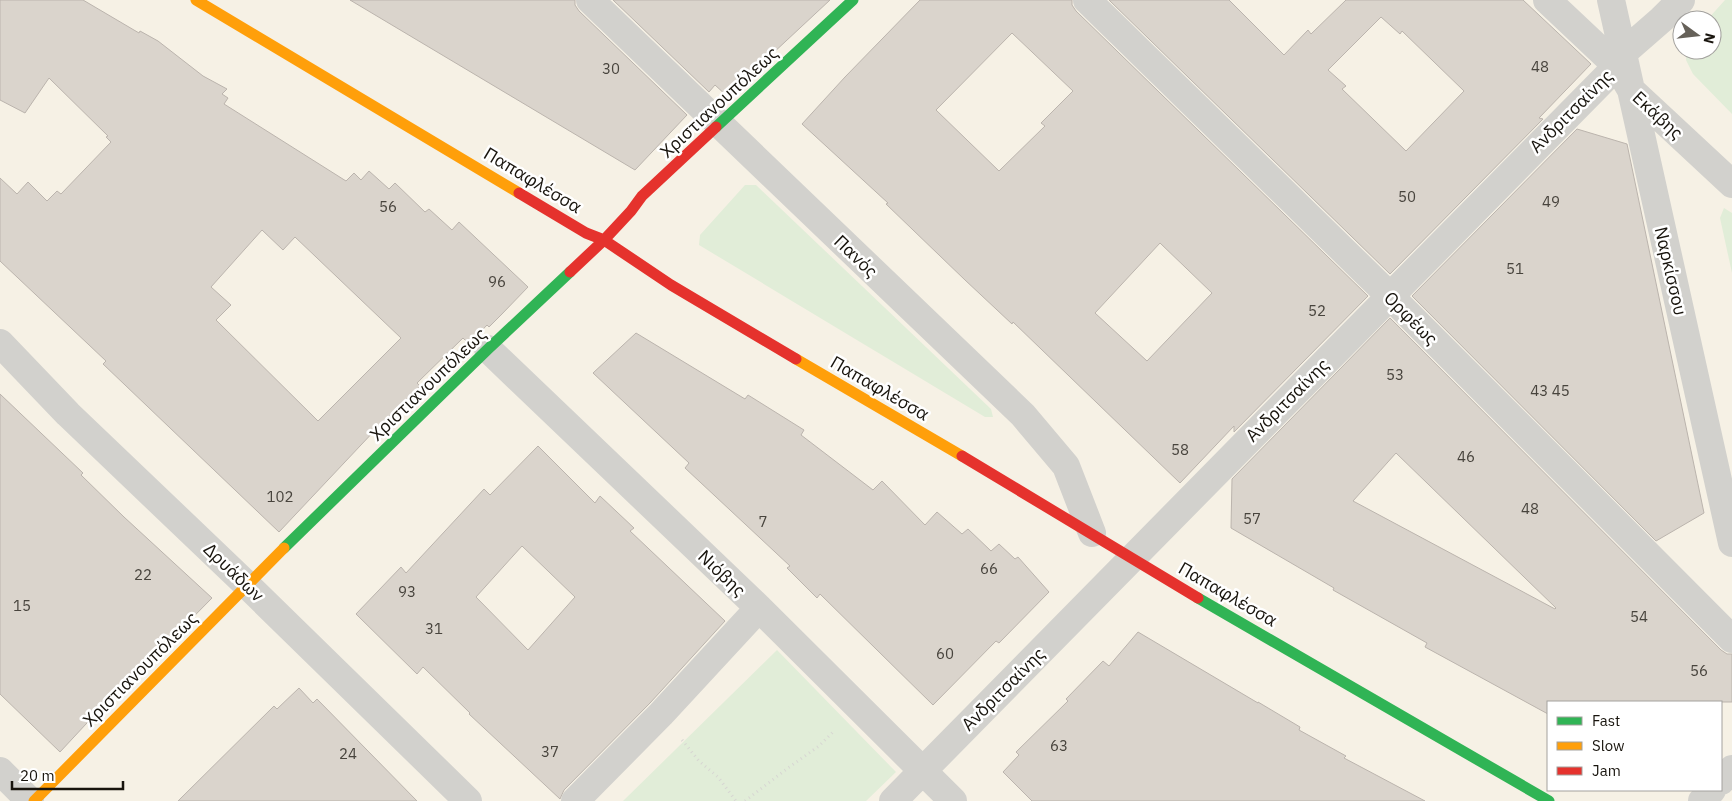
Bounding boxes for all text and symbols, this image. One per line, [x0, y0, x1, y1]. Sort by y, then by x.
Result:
north arrow [1672, 10, 1722, 60]
text: N [1700, 31, 1720, 46]
street label: Χριστιανουπόλεως [655, 41, 783, 163]
house number: 48 [1531, 57, 1549, 76]
house number: 30 [602, 59, 620, 78]
street label: Ανδριτσαίνης [1524, 64, 1618, 158]
street label: Εκάβης [1628, 86, 1688, 144]
street label: Παπαφλέσσα [480, 142, 586, 218]
house number: 50 [1398, 187, 1416, 206]
house number: 49 [1542, 192, 1560, 211]
house number: 56 [379, 197, 397, 216]
street label: Ναρκίσσου [1650, 224, 1692, 318]
street label: Πανός [829, 230, 883, 283]
house number: 51 [1506, 259, 1524, 278]
house number: 96 [488, 272, 506, 291]
street label: Ορφέως [1379, 286, 1443, 350]
house number: 52 [1308, 301, 1326, 320]
street label: Χριστιανουπόλεως [365, 322, 491, 446]
street label: Παπαφλέσσα [826, 350, 934, 426]
street label: Ανδριτσαίνης [1240, 353, 1334, 447]
house number: 53 [1386, 365, 1404, 384]
house number: 43 45 [1530, 381, 1570, 400]
house number: 58 [1171, 440, 1189, 459]
house number: 46 [1457, 447, 1475, 466]
house number: 102 [266, 487, 294, 506]
house number: 48 [1521, 499, 1539, 518]
house number: 57 [1243, 509, 1261, 528]
house number: 7 [758, 512, 768, 531]
street label: Δρυάδων [199, 537, 269, 607]
street label: Νιόβης [693, 545, 751, 602]
street label: Παπαφλέσσα [1174, 556, 1282, 632]
house number: 66 [980, 559, 998, 578]
house number: 22 [134, 565, 152, 584]
house number: 93 [398, 582, 416, 601]
house number: 15 [13, 596, 31, 615]
street label: Χριστιανουπόλεως [78, 606, 203, 731]
house number: 54 [1630, 607, 1648, 626]
house number: 31 [425, 619, 443, 638]
street label: Ανδριτσαίνης [956, 642, 1050, 736]
house number: 60 [936, 644, 954, 663]
house number: 56 [1690, 661, 1708, 680]
legend [1547, 701, 1722, 791]
text: Fast [1592, 711, 1620, 730]
house number: 63 [1050, 736, 1068, 755]
text: Slow [1592, 736, 1625, 755]
house number: 37 [541, 742, 559, 761]
house number: 24 [339, 744, 357, 763]
scale bar [12, 758, 124, 790]
text: Jam [1592, 761, 1621, 780]
text: 20 m [20, 766, 55, 785]

